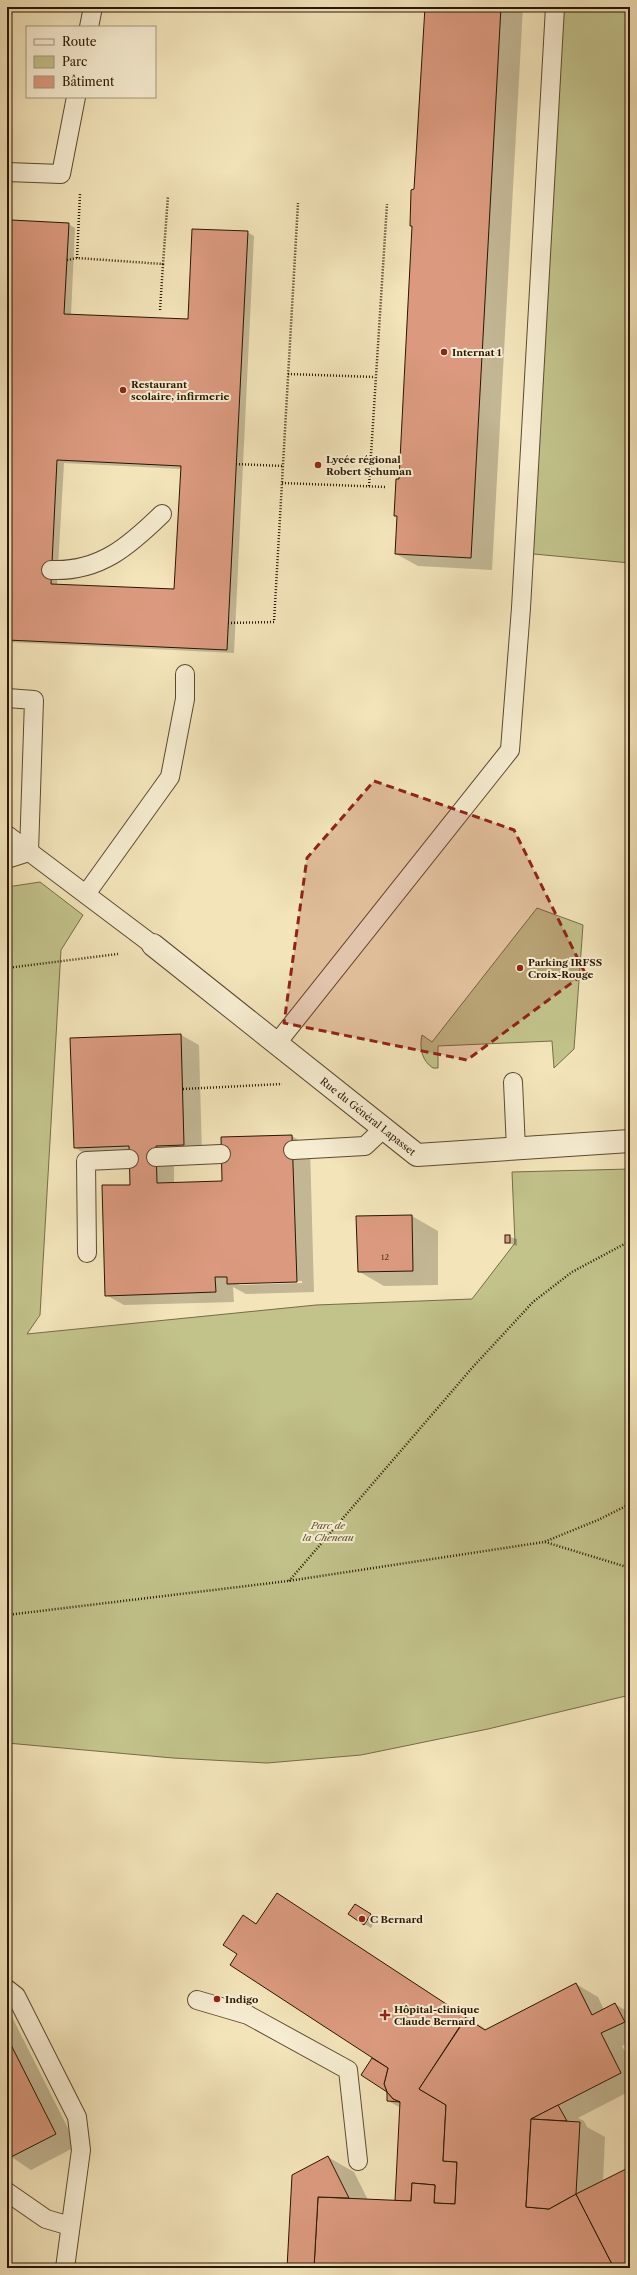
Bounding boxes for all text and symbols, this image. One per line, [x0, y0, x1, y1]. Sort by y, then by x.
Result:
legend [26, 26, 156, 98]
text: Route [62, 34, 97, 49]
text: Parc [62, 54, 87, 69]
text: Bâtiment [62, 74, 115, 89]
place label: Internat 1 [452, 346, 502, 359]
marker: Internat 1 [439, 347, 449, 357]
place label: Restaurant scolaire, infirmerie [131, 378, 229, 403]
marker: Restaurant scolaire, infirmerie [118, 385, 128, 395]
place label: Lycée régional Robert Schuman [326, 453, 412, 478]
marker: Lycée régional Robert Schuman [313, 460, 323, 470]
place label: Parking IRFSS Croix-Rouge [528, 956, 602, 981]
marker: Parking IRFSS Croix-Rouge [515, 963, 525, 973]
street label: Rue du Général Lapasset [318, 1074, 419, 1158]
house number: 12 [381, 1252, 389, 1262]
park label: Parc de la Cheneau [302, 1519, 354, 1544]
place label: C Bernard [370, 1913, 423, 1926]
marker: C Bernard [357, 1914, 367, 1924]
place label: Indigo [225, 1993, 258, 2006]
marker: Indigo [212, 1994, 222, 2004]
place label: Hôpital-clinique Claude Bernard [394, 2003, 479, 2028]
marker: Hôpital-clinique Claude Bernard [379, 2009, 391, 2021]

